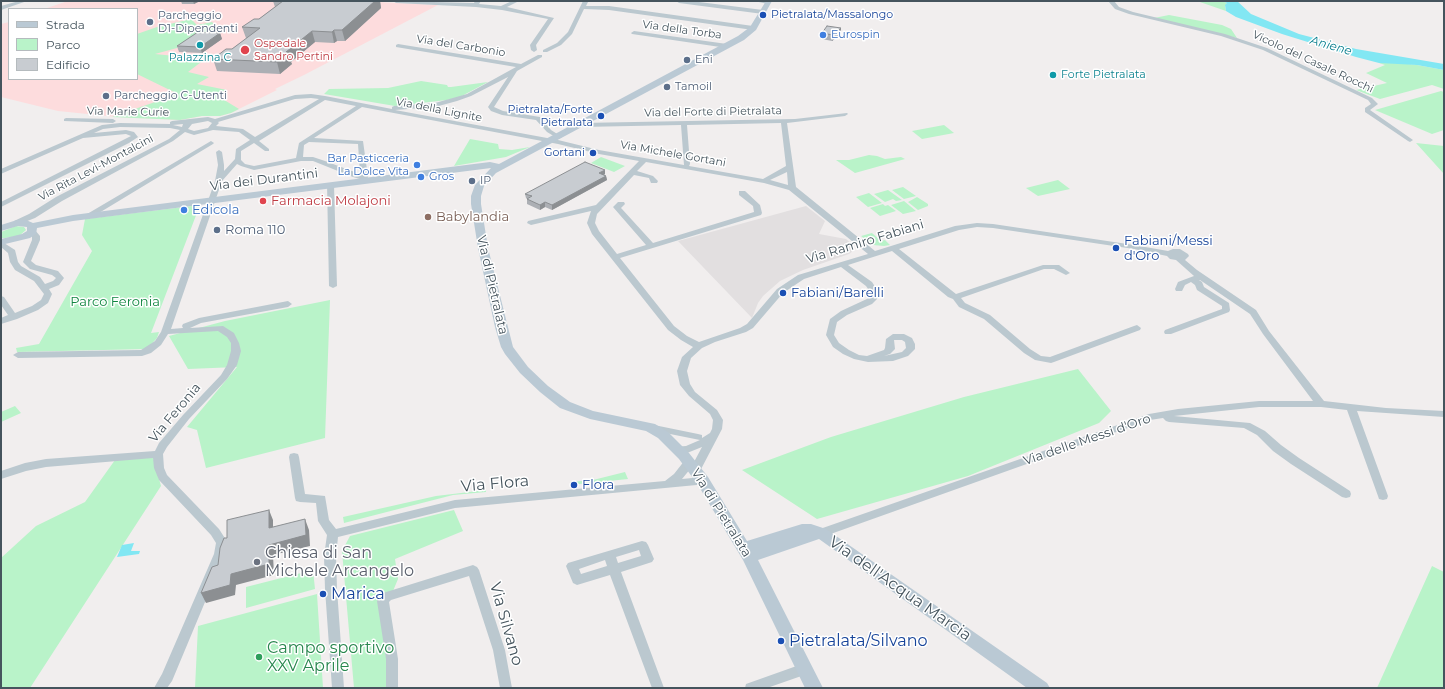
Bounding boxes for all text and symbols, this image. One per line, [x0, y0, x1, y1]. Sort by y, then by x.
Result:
legend [8, 8, 138, 80]
place label: Pietralata/Massalongo [771, 8, 893, 22]
place label: Parcheggio D1-Dipendenti [158, 9, 238, 35]
marker: Pietralata/Massalongo [758, 10, 768, 20]
text: Strada [46, 17, 85, 32]
marker: Parcheggio D1-Dipendenti [145, 17, 155, 27]
street label: Via della Torba [641, 18, 723, 42]
place label: Eurospin [831, 28, 880, 42]
street label: Vicolo del Casale Rocchi [1250, 28, 1376, 96]
marker: Eurospin [818, 30, 828, 40]
street label: Via del Carbonio [416, 32, 506, 60]
water label: Aniene [1309, 33, 1353, 59]
text: Parco [46, 37, 80, 52]
place label: Ospedale Sandro Pertini [254, 37, 333, 63]
marker: Palazzina C [195, 40, 205, 50]
marker: Ospedale Sandro Pertini [239, 44, 251, 56]
place label: Palazzina C [169, 51, 231, 65]
place label: Eni [695, 53, 713, 67]
marker: Eni [682, 55, 692, 65]
text: Edificio [46, 57, 90, 72]
place label: Forte Pietralata [1061, 68, 1146, 82]
marker: Forte Pietralata [1048, 70, 1058, 80]
place label: Tamoil [675, 80, 712, 94]
marker: Tamoil [662, 82, 672, 92]
place label: Parcheggio C-Utenti [114, 89, 227, 103]
marker: Parcheggio C-Utenti [101, 91, 111, 101]
street label: Via della Lignite [395, 95, 483, 125]
place label: Pietralata/Forte Pietralata [508, 103, 593, 129]
street label: Via del Forte di Pietralata [644, 104, 782, 120]
street label: Via Marie Curie [87, 105, 169, 119]
marker: Pietralata/Forte Pietralata [596, 111, 606, 121]
street label: Via Rita Levi-Montalcini [36, 132, 156, 204]
street label: Via Michele Gortani [619, 138, 727, 170]
place label: Gortani [544, 146, 585, 160]
marker: Gortani [588, 148, 598, 158]
place label: Bar Pasticceria La Dolce Vita [327, 152, 409, 178]
marker: Bar Pasticceria La Dolce Vita [412, 160, 422, 170]
street label: Via dei Durantini [209, 166, 319, 194]
place label: Gros [429, 170, 454, 184]
marker: Gros [416, 172, 426, 182]
place label: IP [480, 174, 491, 188]
marker: IP [467, 176, 477, 186]
place label: Farmacia Molajoni [271, 193, 391, 209]
marker: Farmacia Molajoni [258, 196, 268, 206]
place label: Edicola [192, 202, 239, 218]
marker: Edicola [179, 205, 189, 215]
place label: Babylandia [436, 209, 509, 225]
marker: Babylandia [423, 212, 433, 222]
street label: Via Ramiro Fabiani [804, 217, 926, 267]
place label: Roma 110 [225, 222, 285, 238]
marker: Roma 110 [212, 225, 222, 235]
place label: Fabiani/Messi d'Oro [1124, 233, 1213, 264]
street label: Via di Pietralata [473, 234, 511, 336]
marker: Fabiani/Messi d'Oro [1111, 243, 1121, 253]
place label: Fabiani/Barelli [791, 285, 884, 301]
marker: Fabiani/Barelli [778, 288, 788, 298]
park label: Parco Feronia [70, 294, 160, 310]
street label: Via Feronia [146, 380, 204, 446]
street label: Via delle Messi d'Oro [1021, 411, 1153, 469]
street label: Via di Pietralata [688, 466, 754, 560]
street label: Via Flora [460, 471, 530, 497]
place label: Flora [582, 477, 614, 493]
marker: Flora [569, 480, 579, 490]
street label: Via dell'Acqua Marcia [825, 533, 975, 645]
place label: Chiesa di San Michele Arcangelo [265, 543, 414, 581]
marker: Chiesa di San Michele Arcangelo [252, 557, 262, 567]
street label: Via Silvano [485, 580, 527, 668]
place label: Marica [331, 584, 385, 604]
marker: Marica [318, 589, 328, 599]
place label: Pietralata/Silvano [789, 631, 928, 651]
marker: Pietralata/Silvano [776, 636, 786, 646]
place label: Campo sportivo XXV Aprile [267, 638, 394, 676]
marker: Campo sportivo XXV Aprile [254, 652, 264, 662]

